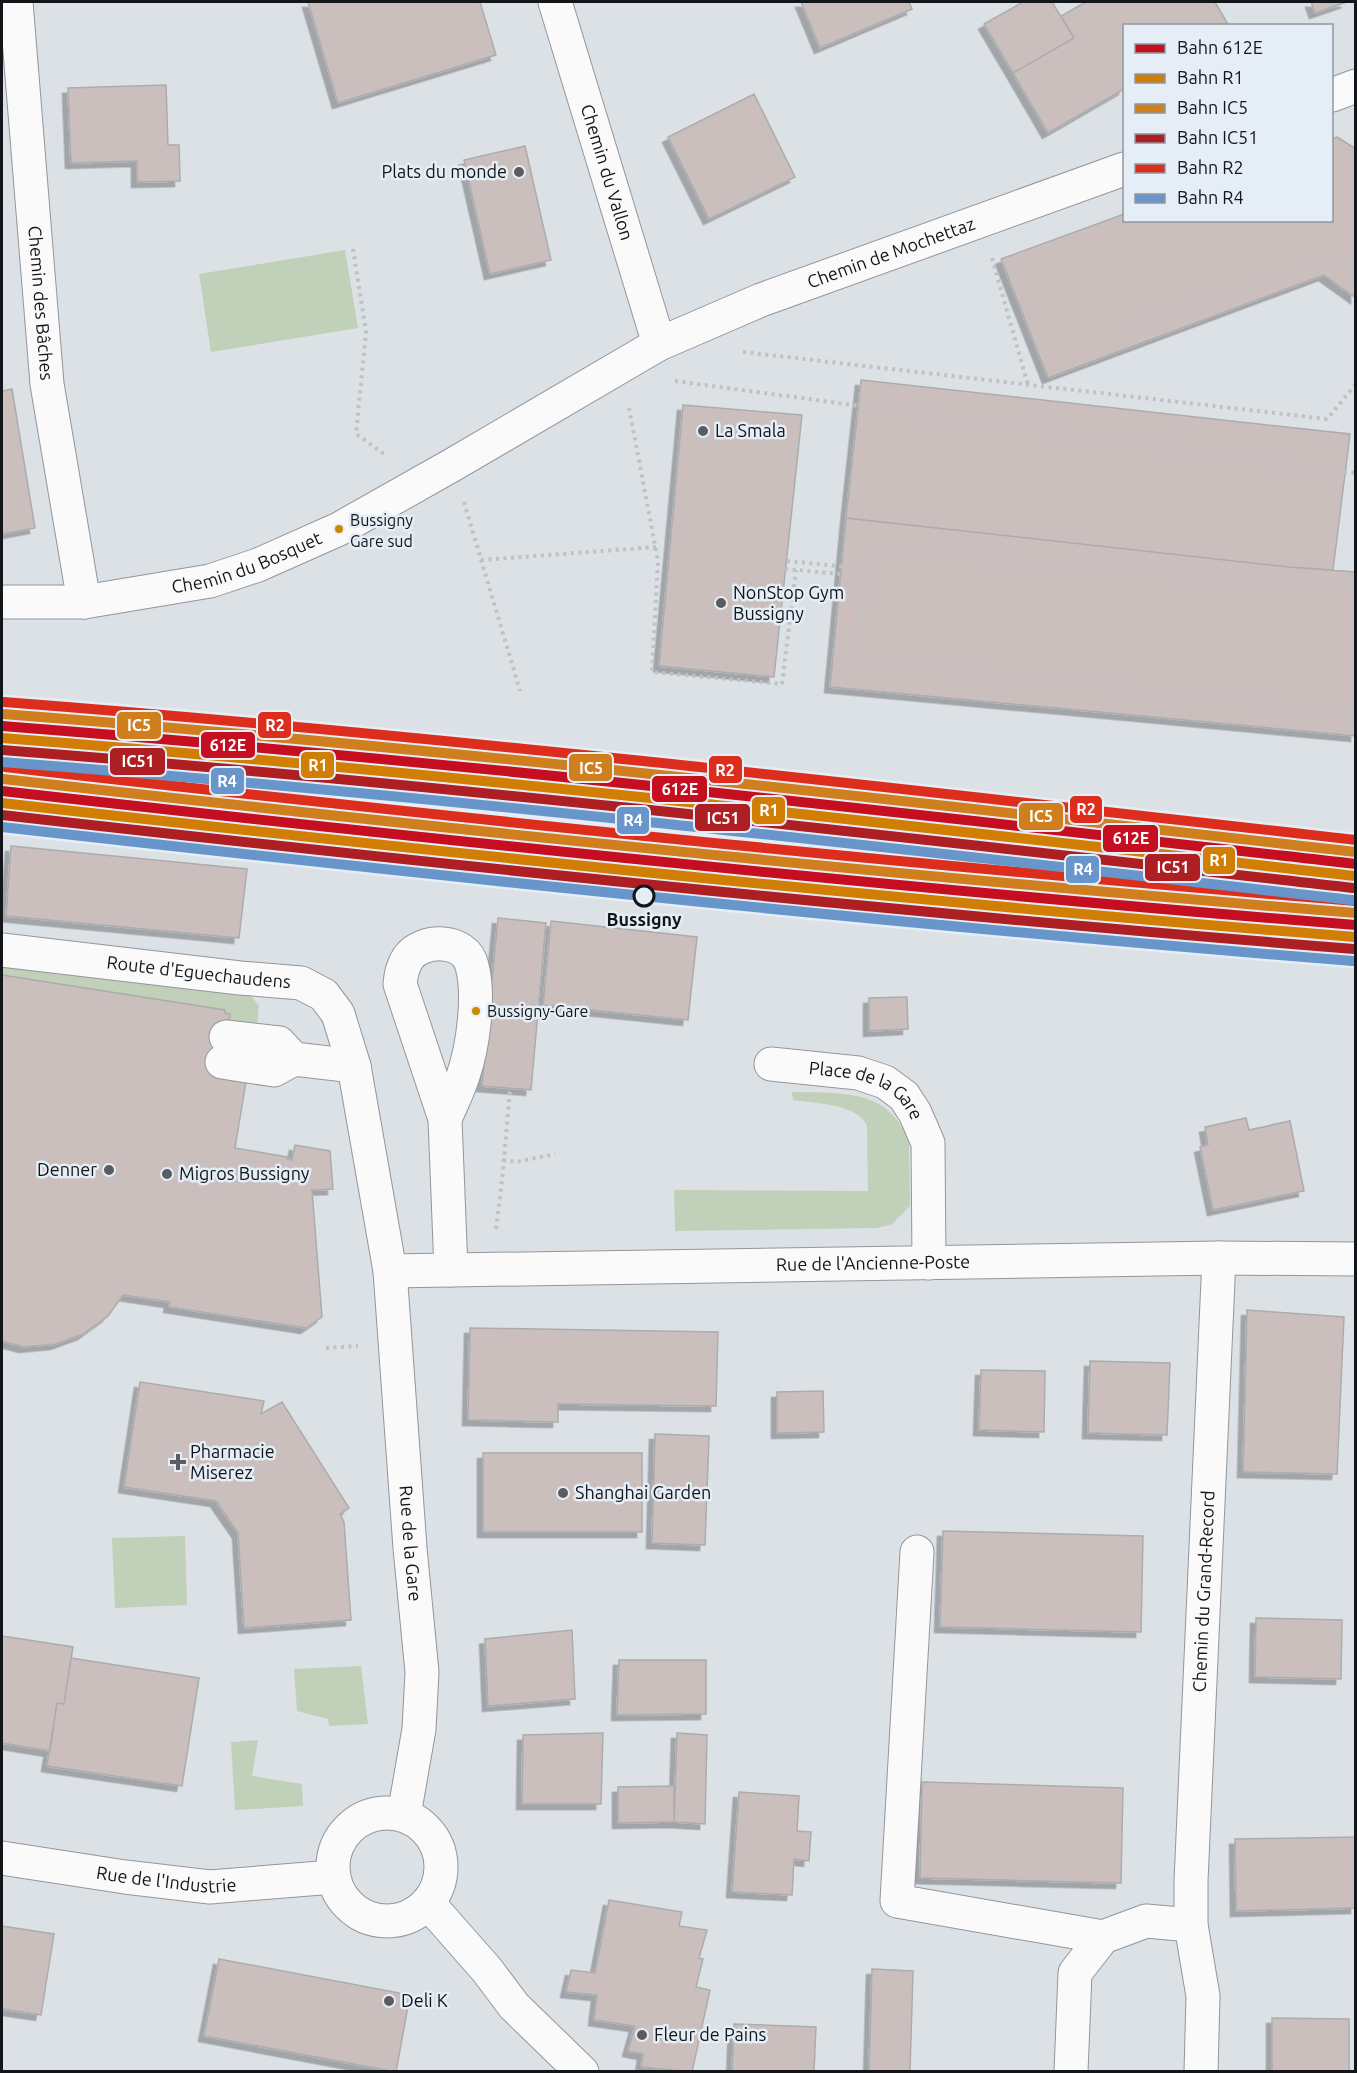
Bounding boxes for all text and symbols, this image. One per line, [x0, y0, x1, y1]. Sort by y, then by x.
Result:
legend [1123, 24, 1333, 222]
text: Bahn 612E [1177, 37, 1263, 57]
text: Bahn R1 [1177, 67, 1244, 87]
text: Bahn IC5 [1177, 97, 1248, 117]
street label: Chemin du Vallon [578, 102, 638, 242]
text: Bahn IC51 [1177, 127, 1258, 147]
text: Bahn R2 [1177, 157, 1244, 177]
place label: Plats du monde [381, 161, 507, 181]
marker: Plats du monde [512, 165, 526, 179]
text: Bahn R4 [1177, 187, 1244, 207]
street label: Chemin de Mochettaz [804, 213, 977, 291]
street label: Chemin des Bâches [25, 225, 58, 381]
place label: La Smala [715, 420, 786, 440]
marker: La Smala [696, 424, 710, 438]
place label: Bussigny Gare sud [350, 511, 413, 550]
marker: Bussigny Gare sud [333, 523, 345, 535]
street label: Chemin du Bosquet [170, 527, 324, 596]
place label: NonStop Gym Bussigny [733, 582, 844, 623]
marker: NonStop Gym Bussigny [714, 596, 728, 610]
line badge: IC5 [116, 711, 162, 740]
line badge: R2 [257, 711, 292, 739]
text: IC5 [127, 716, 151, 734]
text: R2 [265, 716, 285, 734]
line badge: 612E [200, 731, 256, 759]
text: 612E [210, 736, 246, 754]
line badge: IC51 [109, 747, 166, 776]
line badge: R1 [300, 751, 335, 779]
text: IC51 [121, 752, 155, 770]
line badge: IC5 [568, 753, 613, 782]
line badge: R2 [708, 755, 743, 784]
text: R1 [308, 756, 328, 774]
text: IC5 [579, 759, 603, 777]
text: R2 [715, 761, 735, 779]
line badge: R4 [210, 767, 245, 795]
text: R4 [217, 772, 237, 790]
line badge: 612E [651, 775, 708, 803]
text: 612E [662, 780, 698, 798]
line badge: R2 [1069, 795, 1103, 824]
line badge: R1 [751, 796, 786, 825]
text: R2 [1076, 800, 1096, 818]
text: R1 [759, 801, 779, 819]
line badge: IC5 [1018, 802, 1064, 831]
line badge: IC51 [694, 803, 751, 832]
line badge: R4 [616, 806, 650, 835]
text: IC5 [1029, 807, 1053, 825]
text: IC51 [706, 809, 740, 827]
text: R4 [623, 811, 643, 829]
line badge: 612E [1102, 824, 1159, 853]
text: 612E [1113, 829, 1149, 847]
line badge: R1 [1202, 846, 1236, 875]
text: R1 [1209, 851, 1229, 869]
line badge: IC51 [1144, 853, 1201, 882]
line badge: R4 [1065, 855, 1100, 884]
text: IC51 [1156, 858, 1190, 876]
text: R4 [1073, 860, 1093, 878]
marker: Bussigny [633, 885, 655, 907]
place label: Bussigny [607, 909, 682, 929]
street label: Route d'Eguechaudens [106, 951, 292, 991]
place label: Bussigny-Gare [487, 1002, 588, 1020]
marker: Bussigny-Gare [470, 1005, 482, 1017]
street label: Place de la Gare [808, 1057, 928, 1122]
place label: Denner [37, 1159, 97, 1179]
marker: Denner [102, 1163, 116, 1177]
place label: Migros Bussigny [179, 1163, 310, 1183]
marker: Migros Bussigny [160, 1167, 174, 1181]
street label: Rue de l'Ancienne-Poste [776, 1251, 970, 1274]
place label: Pharmacie Miserez [190, 1441, 275, 1482]
marker: Pharmacie Miserez [171, 1455, 185, 1469]
place label: Shanghai Garden [575, 1482, 711, 1502]
street label: Rue de la Gare [397, 1485, 426, 1602]
marker: Shanghai Garden [556, 1486, 570, 1500]
street label: Chemin du Grand-Record [1188, 1490, 1218, 1693]
street label: Rue de l'Industrie [95, 1862, 237, 1896]
place label: Deli K [401, 1990, 448, 2010]
marker: Deli K [382, 1994, 396, 2008]
place label: Fleur de Pains [654, 2024, 766, 2044]
marker: Fleur de Pains [635, 2028, 649, 2042]

